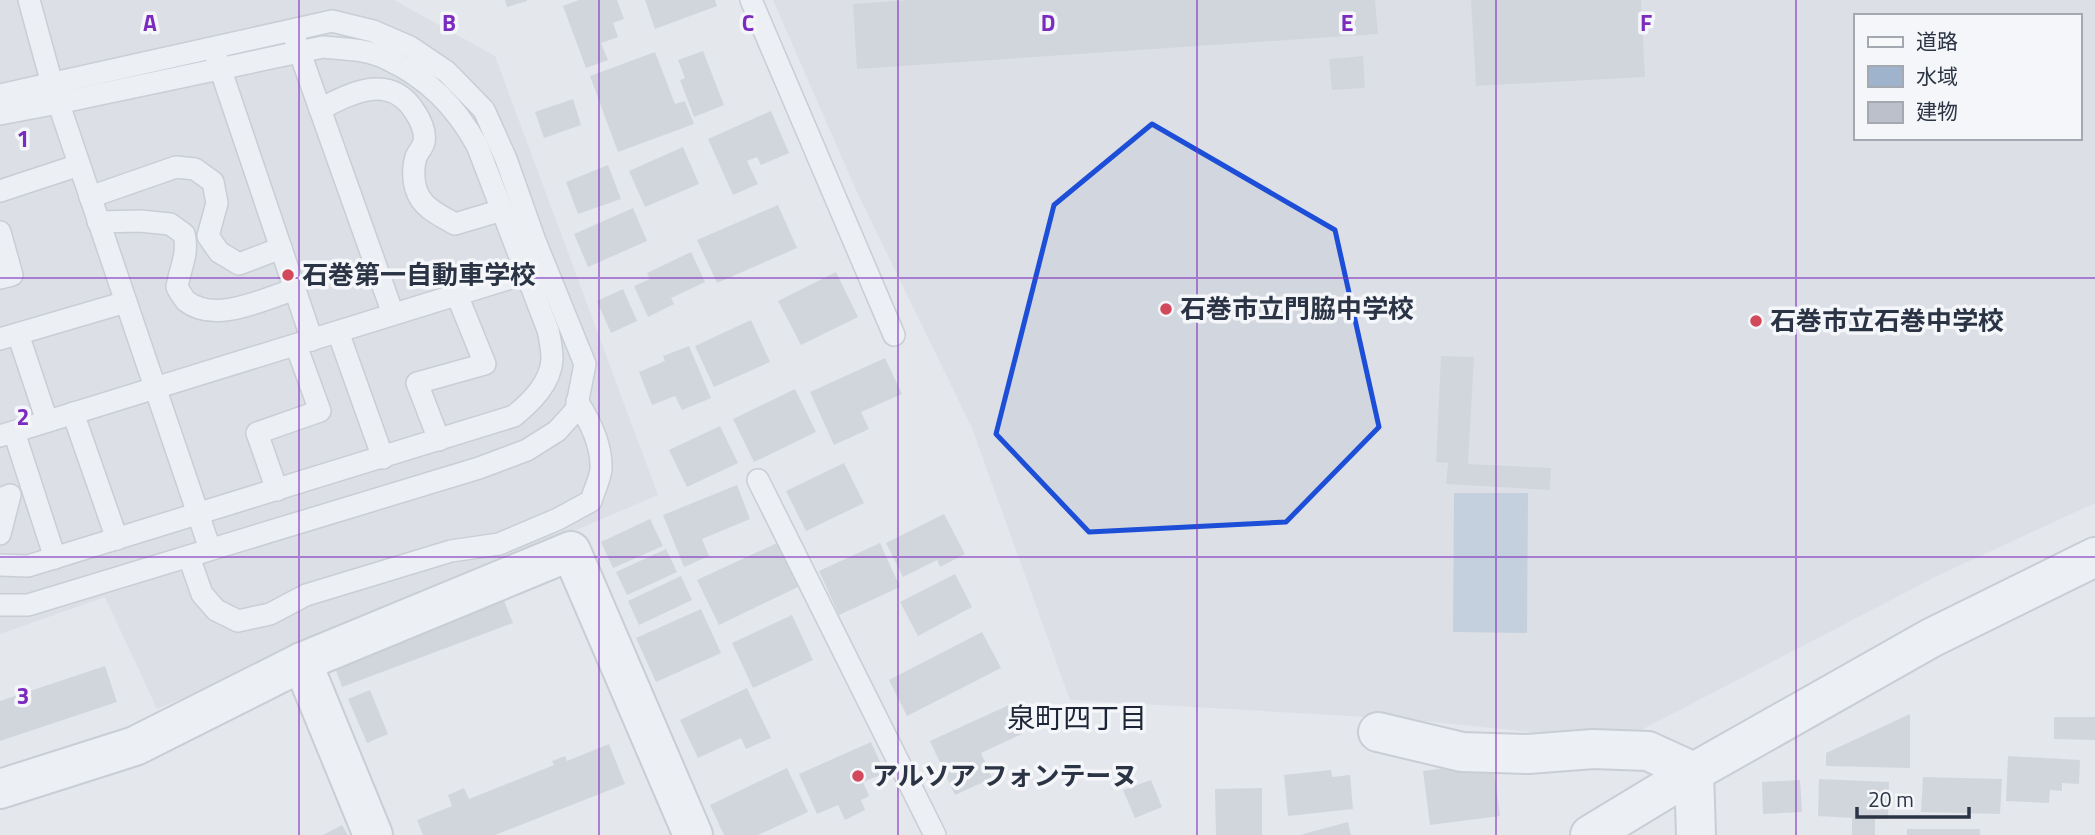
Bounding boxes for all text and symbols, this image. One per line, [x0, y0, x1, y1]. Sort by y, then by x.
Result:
text: A [143, 5, 157, 40]
text: B [442, 5, 456, 40]
text: C [742, 5, 754, 40]
text: D [1041, 5, 1055, 40]
text: E [1341, 5, 1353, 40]
text: F [1640, 5, 1652, 40]
legend [1854, 14, 2081, 140]
text: 道路 [1916, 25, 1958, 57]
text: 水域 [1916, 60, 1958, 92]
text: 建物 [1916, 95, 1958, 127]
text: 1 [17, 121, 29, 156]
place label: 石巻第一自動車学校 [302, 255, 536, 294]
marker: 石巻第一自動車学校 [280, 267, 296, 283]
place label: 石巻市立門脇中学校 [1180, 289, 1414, 328]
marker: 石巻市立門脇中学校 [1158, 301, 1174, 317]
place label: 石巻市立石巻中学校 [1770, 301, 2004, 340]
marker: 石巻市立石巻中学校 [1748, 313, 1764, 329]
text: 2 [17, 399, 29, 434]
text: 3 [17, 678, 29, 713]
district label: 泉町四丁目 [1007, 696, 1147, 739]
place label: アルソア フォンテーヌ [872, 756, 1137, 795]
marker: アルソア フォンテーヌ [850, 768, 866, 784]
scale bar [1857, 776, 1969, 820]
text: 20 m [1868, 783, 1914, 815]

